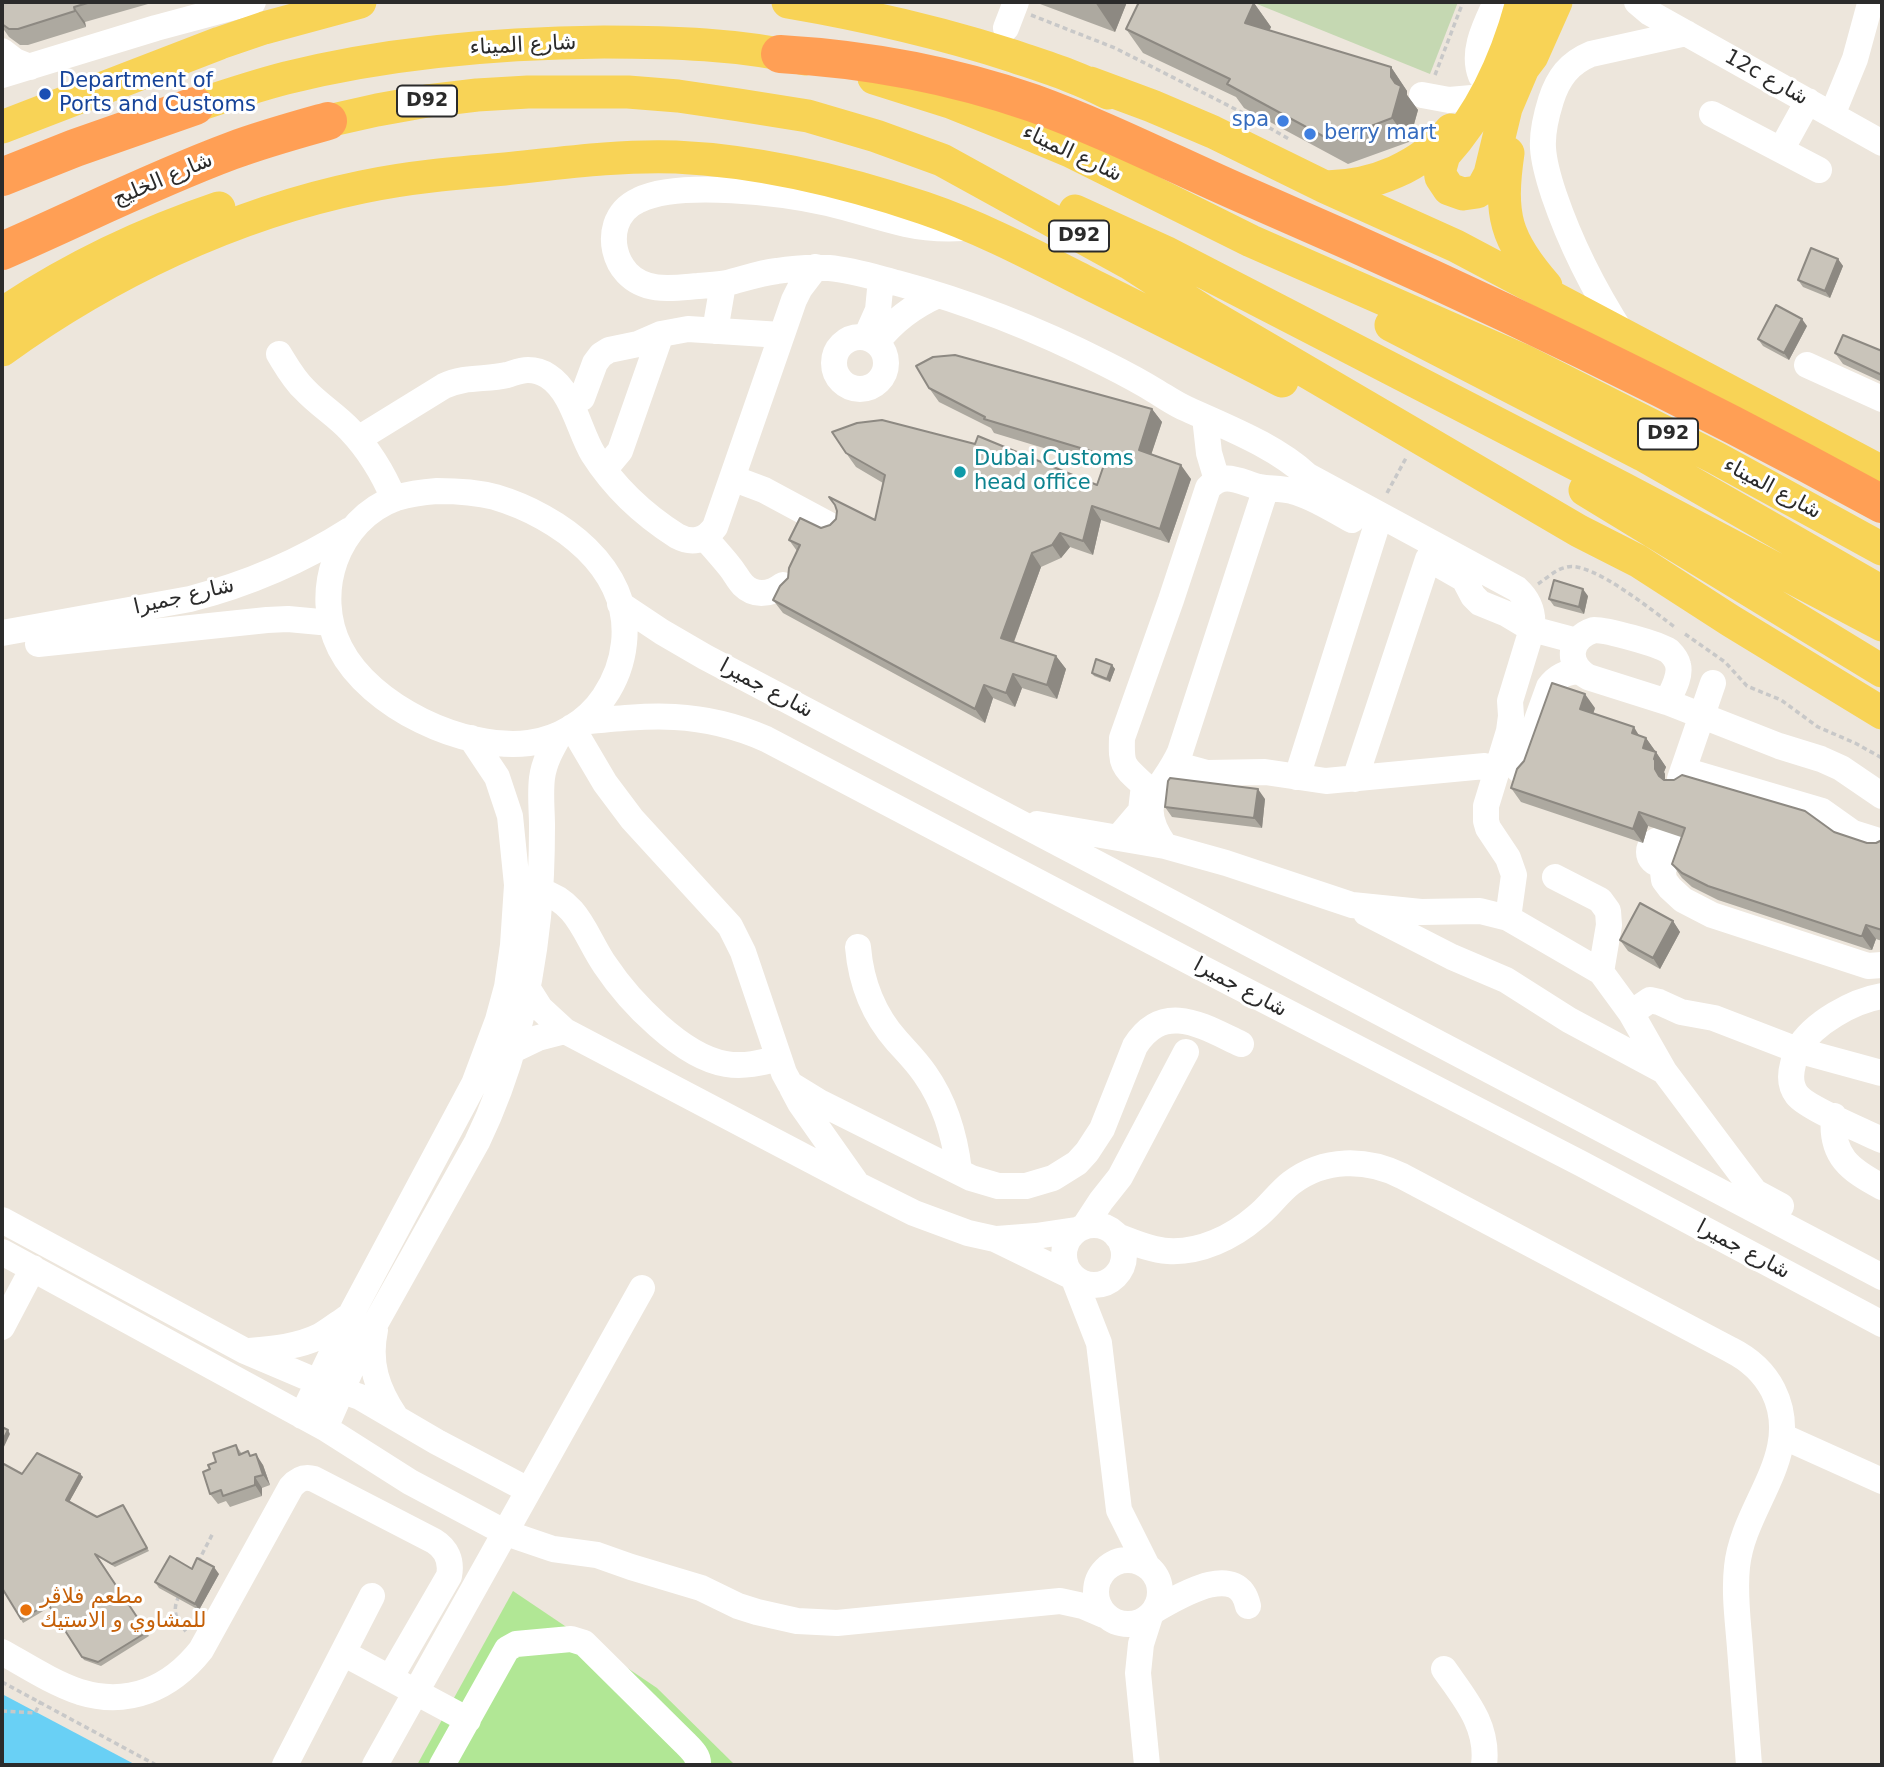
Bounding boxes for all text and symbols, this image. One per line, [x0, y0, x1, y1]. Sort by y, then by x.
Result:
street label: شارع الميناء [469, 31, 577, 61]
street label: 12c شارع [1720, 45, 1812, 111]
place label: Department of Ports and Customs [59, 69, 256, 119]
marker: Department of Ports and Customs [37, 86, 53, 102]
road number: D92 [397, 86, 457, 116]
place label: spa [1232, 108, 1269, 134]
marker: spa [1275, 113, 1291, 129]
street label: شارع الميناء [1018, 120, 1126, 188]
place label: berry mart [1324, 121, 1436, 147]
marker: berry mart [1302, 126, 1318, 142]
street label: شارع الخليج [109, 148, 217, 212]
road number: D92 [1049, 220, 1109, 252]
road number: D92 [1638, 418, 1698, 449]
place label: Dubai Customs head office [974, 447, 1134, 497]
street label: شارع الميناء [1719, 453, 1825, 525]
marker: Dubai Customs head office [952, 464, 968, 480]
street label: شارع جميرا [131, 573, 237, 621]
street label: شارع جميرا [715, 654, 817, 724]
street label: شارع جميرا [1189, 953, 1291, 1023]
street label: شارع جميرا [1692, 1215, 1794, 1285]
place label: مطعم فلاڤر للمشاوي و الاستيك [40, 1585, 206, 1635]
marker: مطعم فلاڤر للمشاوي و الاستيك [18, 1602, 34, 1618]

